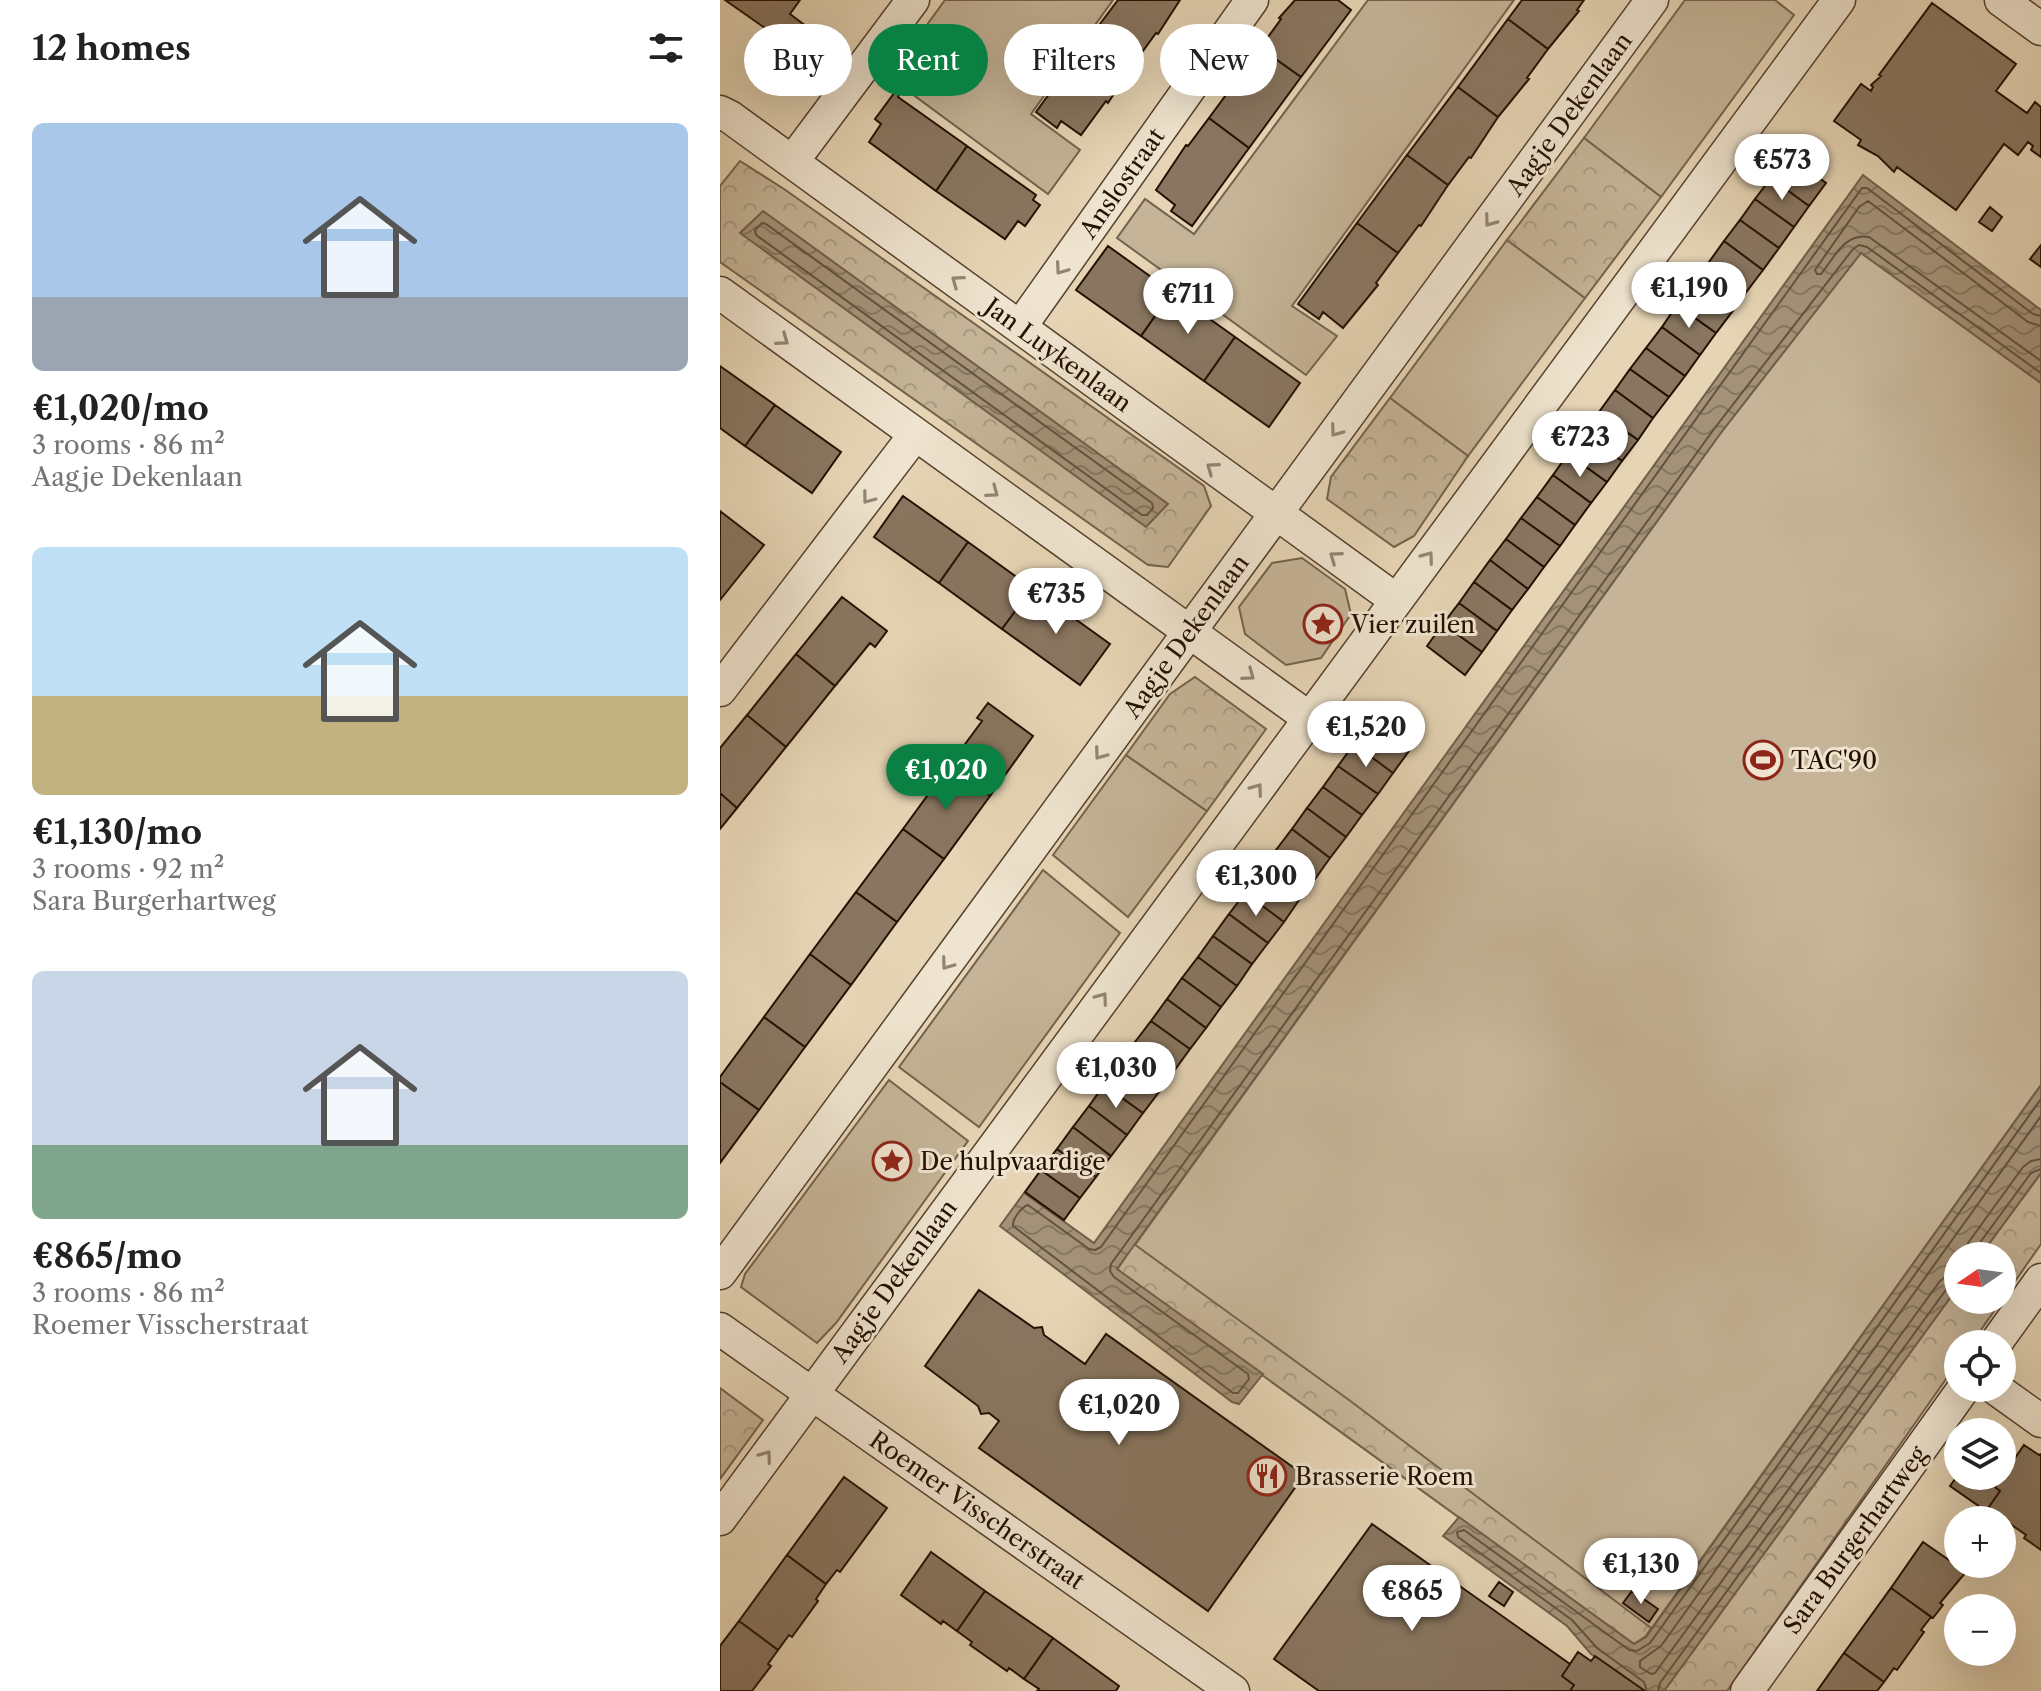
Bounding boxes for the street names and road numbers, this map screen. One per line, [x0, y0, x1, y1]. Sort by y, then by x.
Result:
street label: Aagje Dekenlaan [1499, 27, 1638, 202]
street label: Anslostraat [1073, 122, 1171, 244]
street label: Jan Luykenlaan [976, 290, 1137, 418]
street label: Aagje Dekenlaan [1116, 549, 1255, 724]
street label: Aagje Dekenlaan [824, 1194, 963, 1369]
street label: Roemer Visscherstraat [864, 1425, 1090, 1596]
street label: Sara Burgerhartweg [1777, 1440, 1933, 1640]

